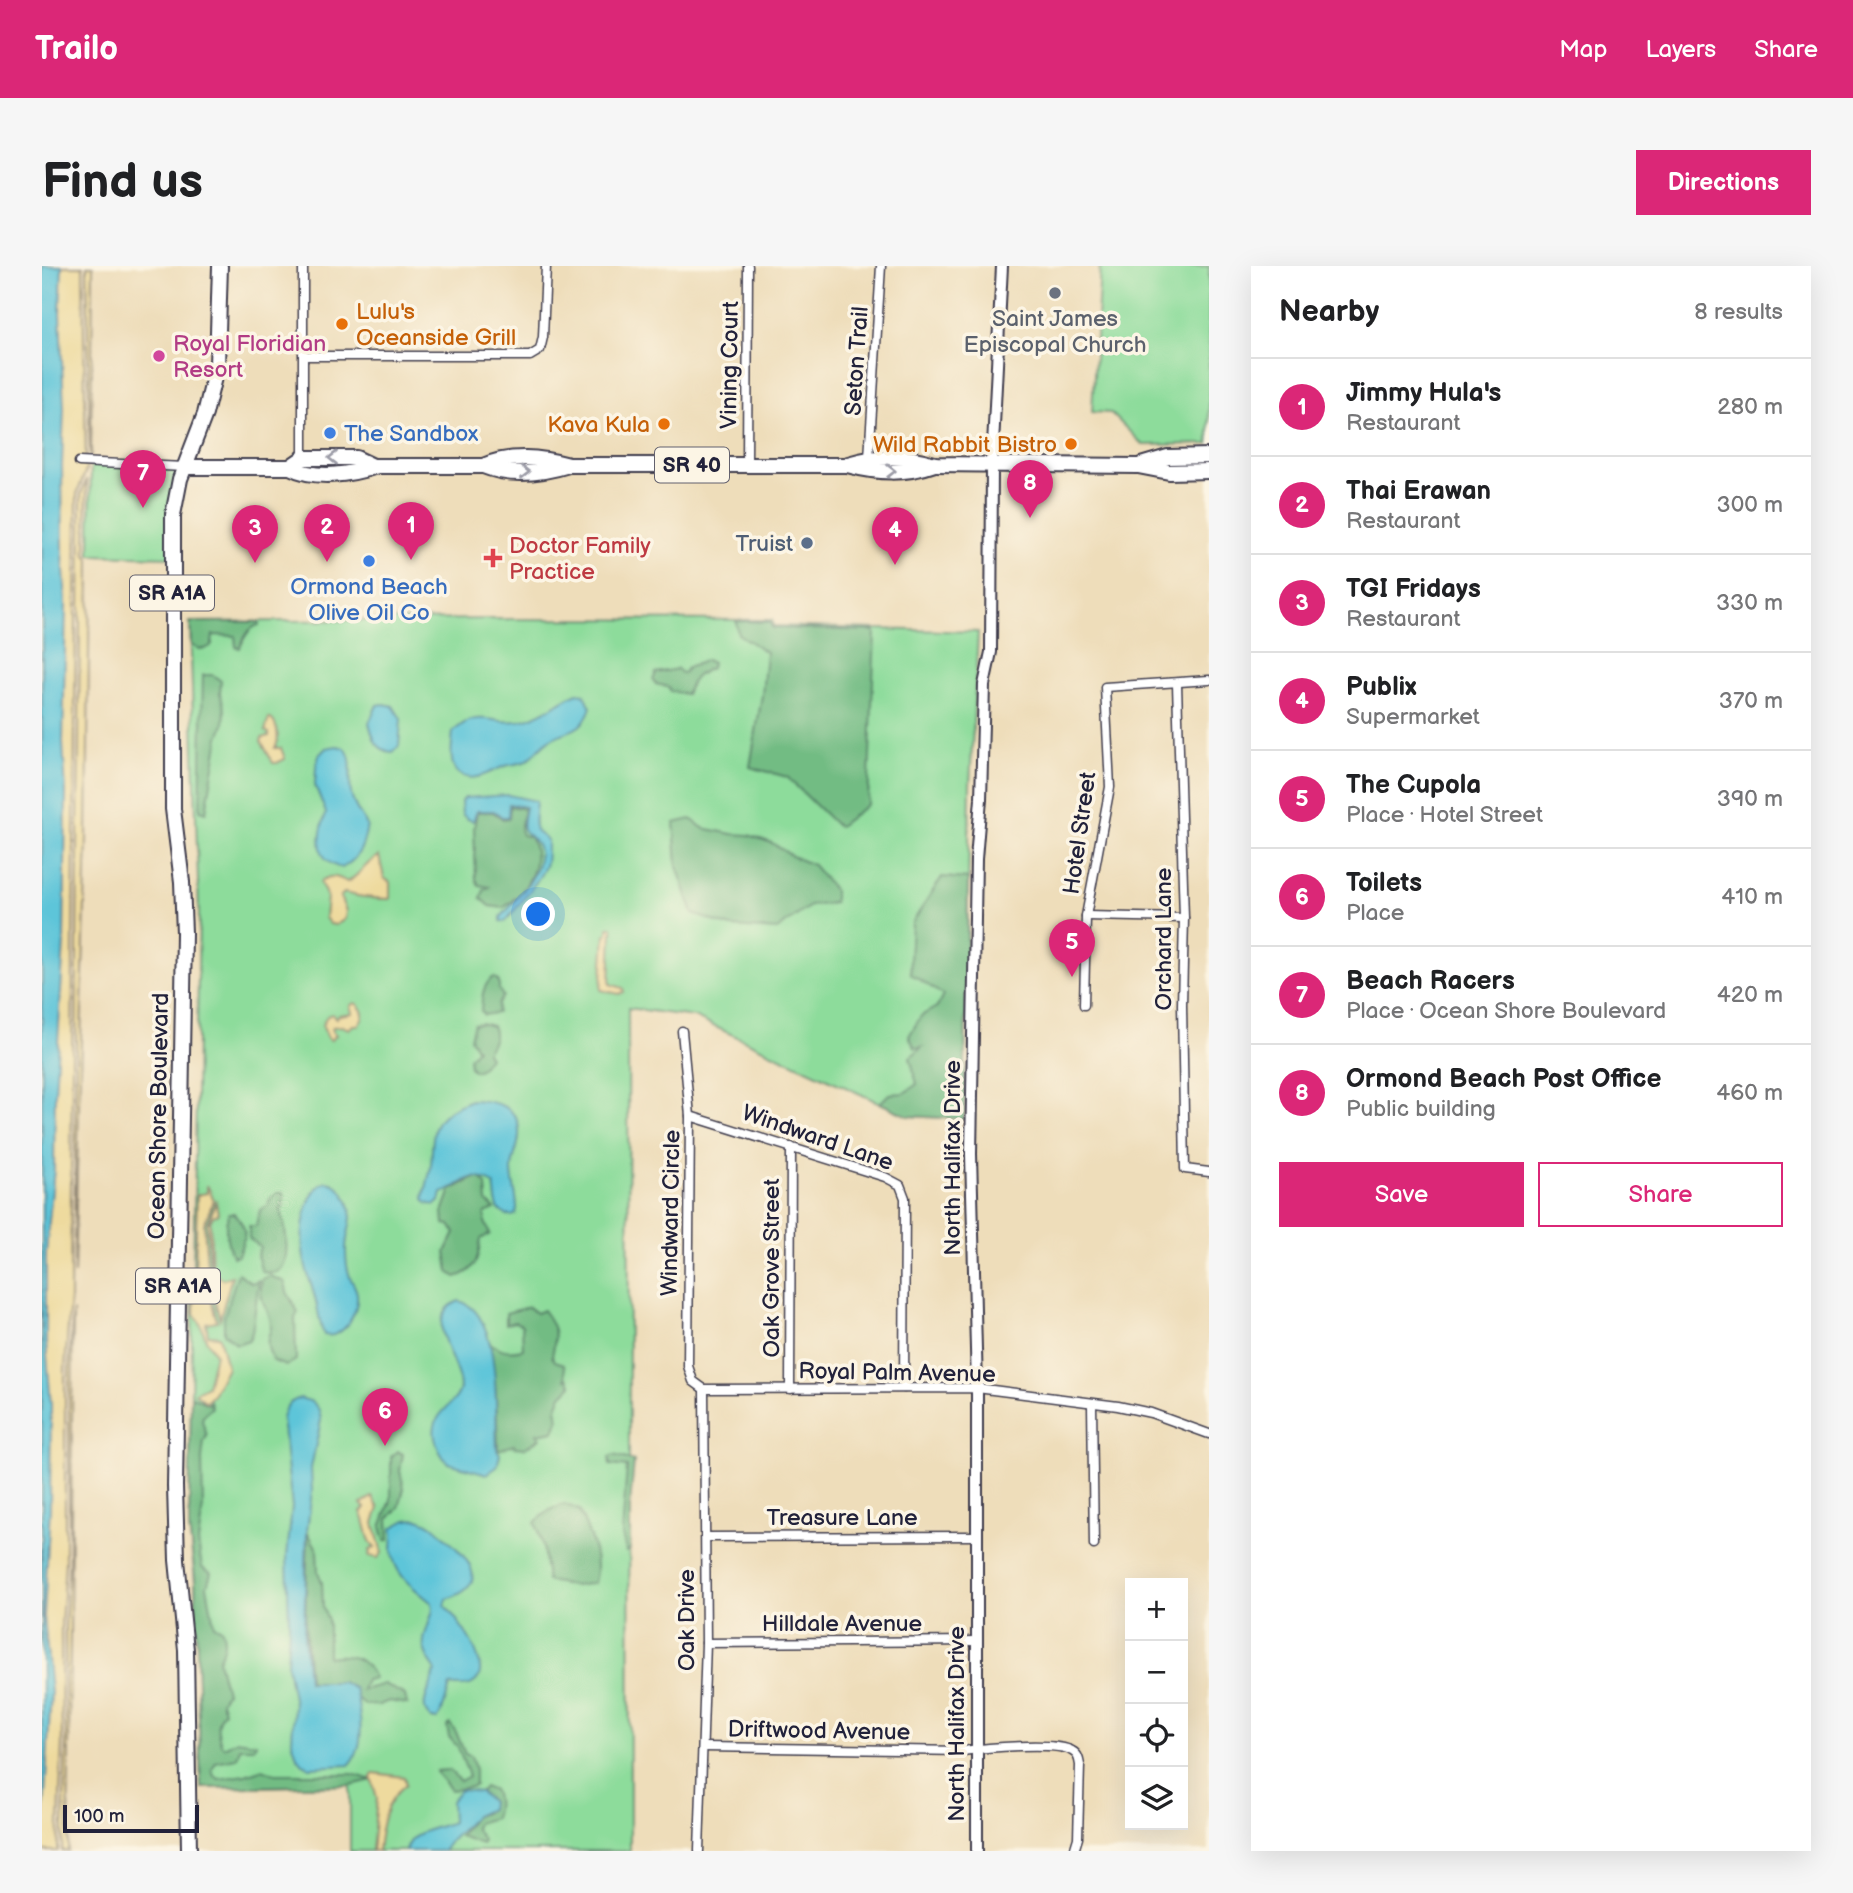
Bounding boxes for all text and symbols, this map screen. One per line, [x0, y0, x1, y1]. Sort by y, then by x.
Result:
text: Trailo [35, 29, 118, 69]
text: Map [1559, 35, 1607, 64]
text: Layers [1645, 35, 1716, 64]
text: Share [1754, 35, 1818, 64]
button: Directions [1636, 150, 1811, 215]
text: Find us [42, 153, 203, 212]
marker: Saint James Episcopal Church [1047, 285, 1063, 301]
text: Nearby [1279, 294, 1379, 330]
place label: Lulu's Oceanside Grill [356, 298, 516, 352]
text: 8 results [1694, 298, 1783, 326]
street label: Vining Court [715, 301, 745, 429]
street label: Seton Trail [839, 305, 875, 417]
place label: Saint James Episcopal Church [964, 305, 1146, 359]
marker: Lulu's Oceanside Grill [334, 316, 350, 332]
place label: Royal Floridian Resort [173, 330, 326, 384]
marker: Royal Floridian Resort [151, 348, 167, 364]
text: Jimmy Hula's [1346, 378, 1501, 409]
text: 1 [1297, 393, 1307, 421]
text: 280 m [1717, 393, 1783, 421]
text: Restaurant [1346, 409, 1460, 437]
place label: Kava Kula [547, 411, 650, 439]
marker: Kava Kula [656, 416, 672, 432]
place label: The Sandbox [344, 420, 479, 448]
marker: The Sandbox [322, 425, 338, 441]
place label: Wild Rabbit Bistro [873, 431, 1057, 459]
marker: Wild Rabbit Bistro [1063, 436, 1079, 452]
road number: SR 40 [655, 448, 729, 482]
pin: 7 [120, 450, 166, 508]
one-way arrow [327, 450, 337, 466]
pin: 8 [1007, 460, 1053, 518]
one-way arrow [886, 463, 897, 479]
one-way arrow [521, 464, 531, 480]
text: Thai Erawan [1346, 476, 1491, 507]
text: 2 [1295, 491, 1309, 519]
text: 300 m [1717, 491, 1783, 519]
pin: 1 [388, 502, 434, 560]
pin: 2 [304, 504, 350, 562]
pin: 3 [232, 505, 278, 563]
pin: 4 [872, 507, 918, 565]
text: Restaurant [1346, 507, 1460, 535]
place label: Truist [735, 530, 793, 558]
place label: Doctor Family Practice [509, 532, 651, 586]
marker: Truist [799, 535, 815, 551]
marker: Doctor Family Practice [483, 548, 503, 568]
marker: Ormond Beach Olive Oil Co [361, 553, 377, 569]
place label: Ormond Beach Olive Oil Co [290, 573, 448, 627]
text: TGI Fridays [1346, 574, 1481, 605]
road number: SR A1A [130, 576, 214, 610]
text: 3 [1295, 589, 1309, 617]
text: 330 m [1716, 589, 1783, 617]
text: Restaurant [1346, 605, 1460, 633]
text: Publix [1346, 672, 1417, 703]
text: 4 [1295, 687, 1309, 715]
text: 370 m [1719, 687, 1783, 715]
text: Supermarket [1346, 703, 1480, 731]
street label: Hotel Street [1058, 770, 1102, 896]
text: The Cupola [1346, 770, 1481, 801]
text: 5 [1295, 785, 1309, 813]
text: 390 m [1717, 785, 1783, 813]
text: Place · Hotel Street [1346, 801, 1543, 829]
street label: Orchard Lane [1150, 868, 1178, 1010]
text: Toilets [1346, 868, 1422, 899]
text: 6 [1295, 883, 1309, 911]
text: 410 m [1721, 883, 1783, 911]
your location [521, 897, 555, 931]
text: Place [1346, 899, 1404, 927]
pin: 5 [1049, 919, 1095, 977]
text: Beach Racers [1346, 966, 1515, 997]
text: 7 [1296, 981, 1308, 1009]
text: 420 m [1717, 981, 1783, 1009]
street label: Ocean Shore Boulevard [143, 992, 175, 1240]
text: Place · Ocean Shore Boulevard [1346, 997, 1666, 1025]
street label: North Halifax Drive [939, 1060, 967, 1256]
text: Ormond Beach Post Office [1346, 1064, 1661, 1095]
text: 8 [1295, 1079, 1309, 1107]
text: 460 m [1716, 1079, 1783, 1107]
text: Public building [1346, 1095, 1496, 1123]
street label: Windward Lane [738, 1099, 897, 1177]
street label: Windward Circle [656, 1130, 686, 1296]
button: Save [1279, 1162, 1524, 1227]
button: Share [1538, 1162, 1783, 1227]
street label: Oak Grove Street [758, 1178, 786, 1358]
road number: SR A1A [136, 1268, 220, 1304]
street label: Royal Palm Avenue [798, 1357, 996, 1389]
pin: 6 [362, 1388, 408, 1446]
street label: Treasure Lane [766, 1504, 918, 1532]
street label: Oak Drive [673, 1569, 701, 1671]
map controls [1125, 1578, 1188, 1830]
button: + [1125, 1578, 1188, 1641]
street label: Hilldale Avenue [762, 1610, 922, 1638]
street label: North Halifax Drive [943, 1626, 971, 1822]
button: − [1125, 1641, 1188, 1704]
button: locate [1125, 1704, 1188, 1767]
street label: Driftwood Avenue [727, 1715, 911, 1747]
button: layers [1125, 1767, 1188, 1830]
scale bar [63, 1802, 200, 1834]
text: 100 m [74, 1805, 125, 1828]

